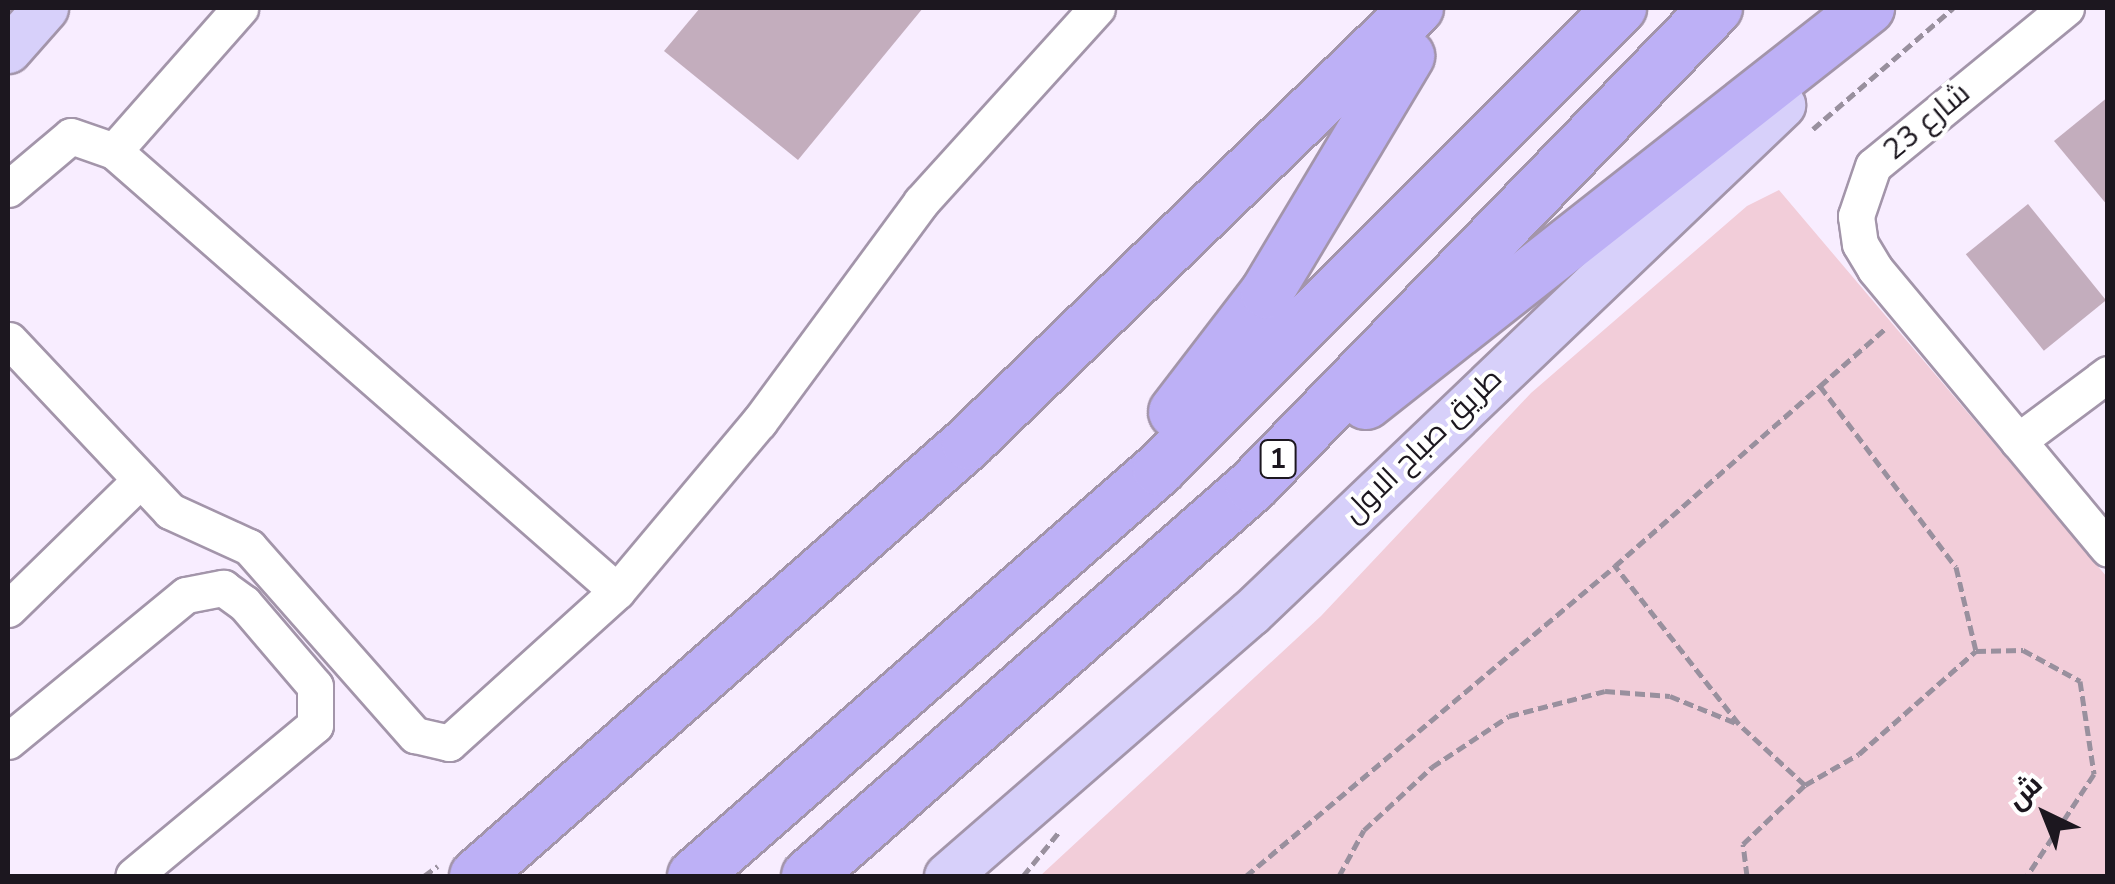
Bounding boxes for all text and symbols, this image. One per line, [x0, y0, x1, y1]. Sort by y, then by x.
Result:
street label: شارع 23 [1876, 75, 1978, 169]
street label: طريق صباح الاول [1336, 361, 1510, 531]
road number: 1 [1258, 436, 1298, 482]
north arrow [1995, 764, 2095, 864]
text: ش [1998, 766, 2051, 818]

